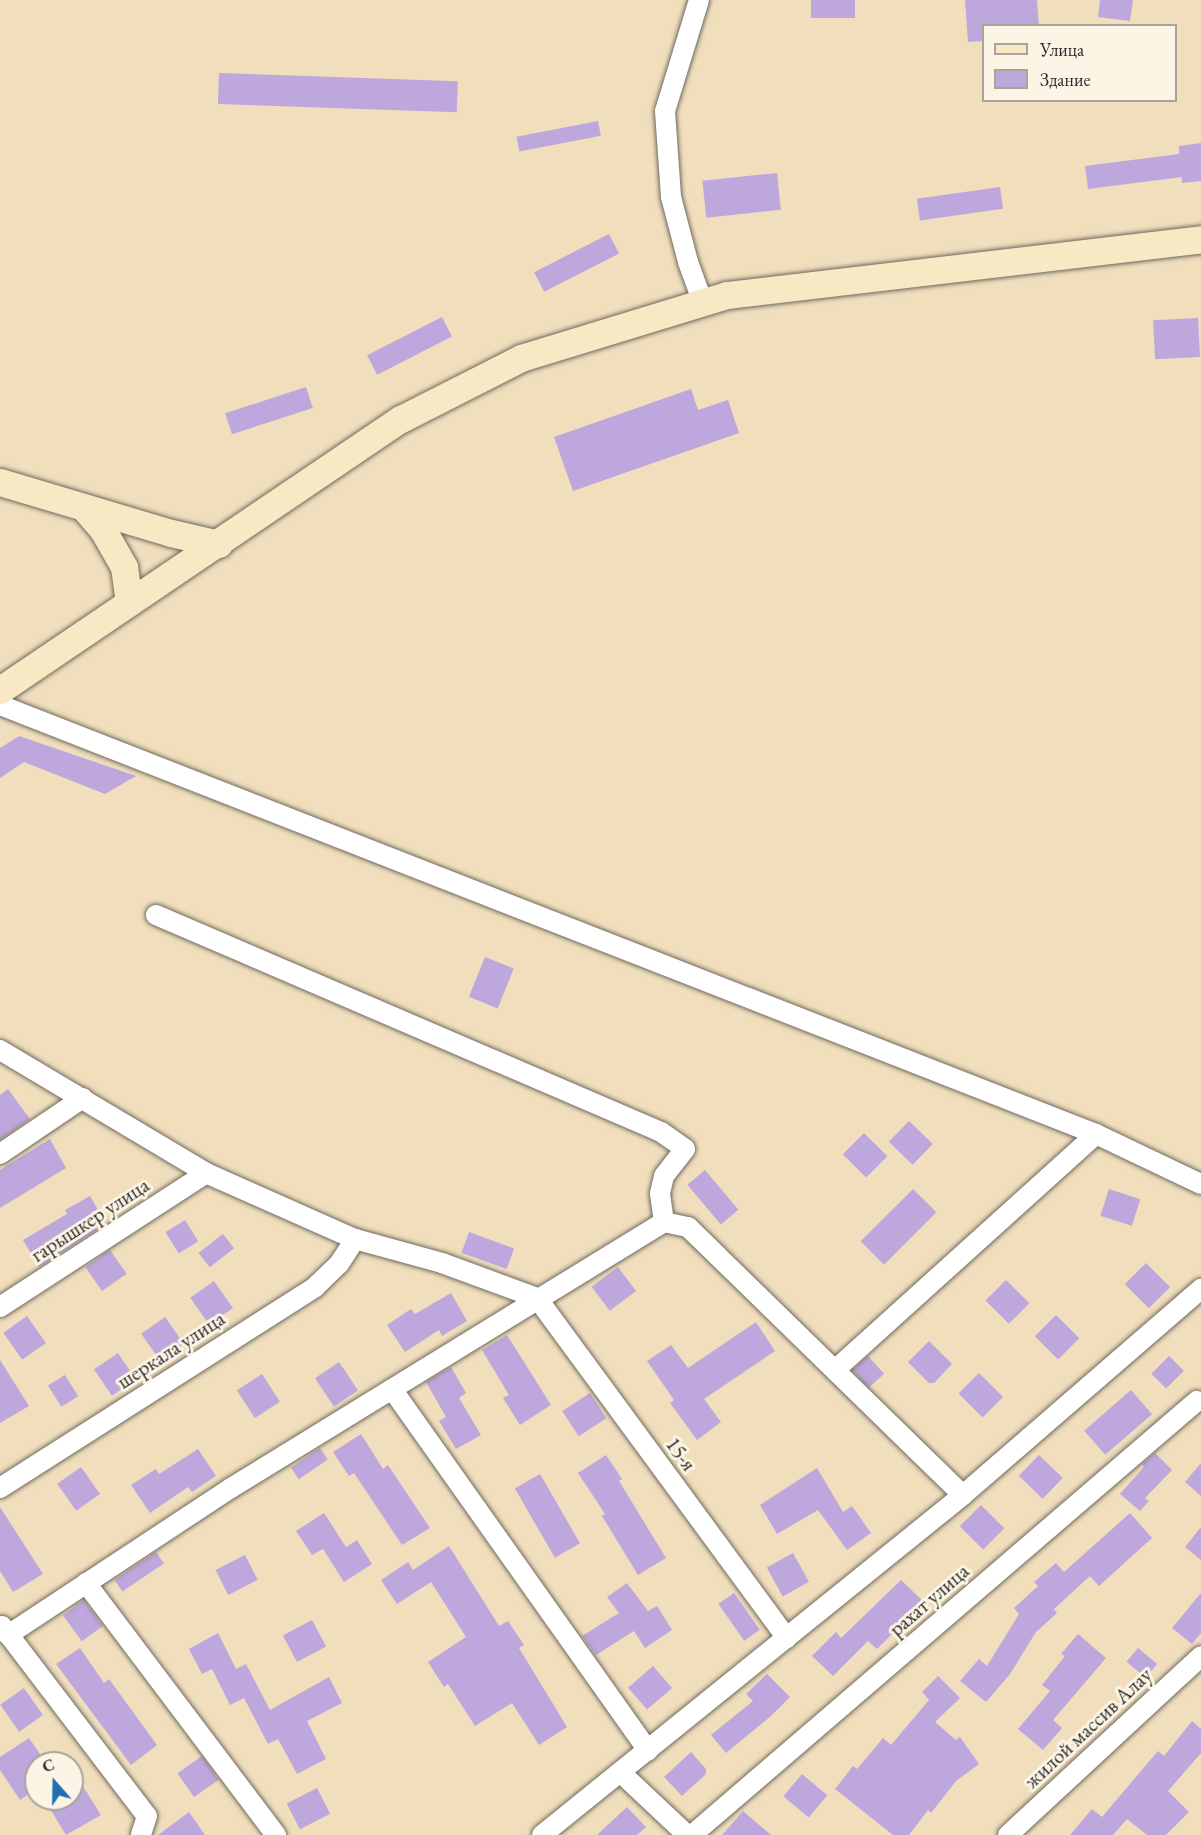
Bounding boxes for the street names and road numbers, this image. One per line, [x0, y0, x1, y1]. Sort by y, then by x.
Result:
street label: гарышкер улица [26, 1172, 154, 1268]
street label: шеркала улица [112, 1306, 230, 1394]
street label: 15-я [660, 1432, 702, 1476]
street label: рахат улица [884, 1558, 974, 1642]
street label: жилой массив Алау [1019, 1662, 1157, 1794]

